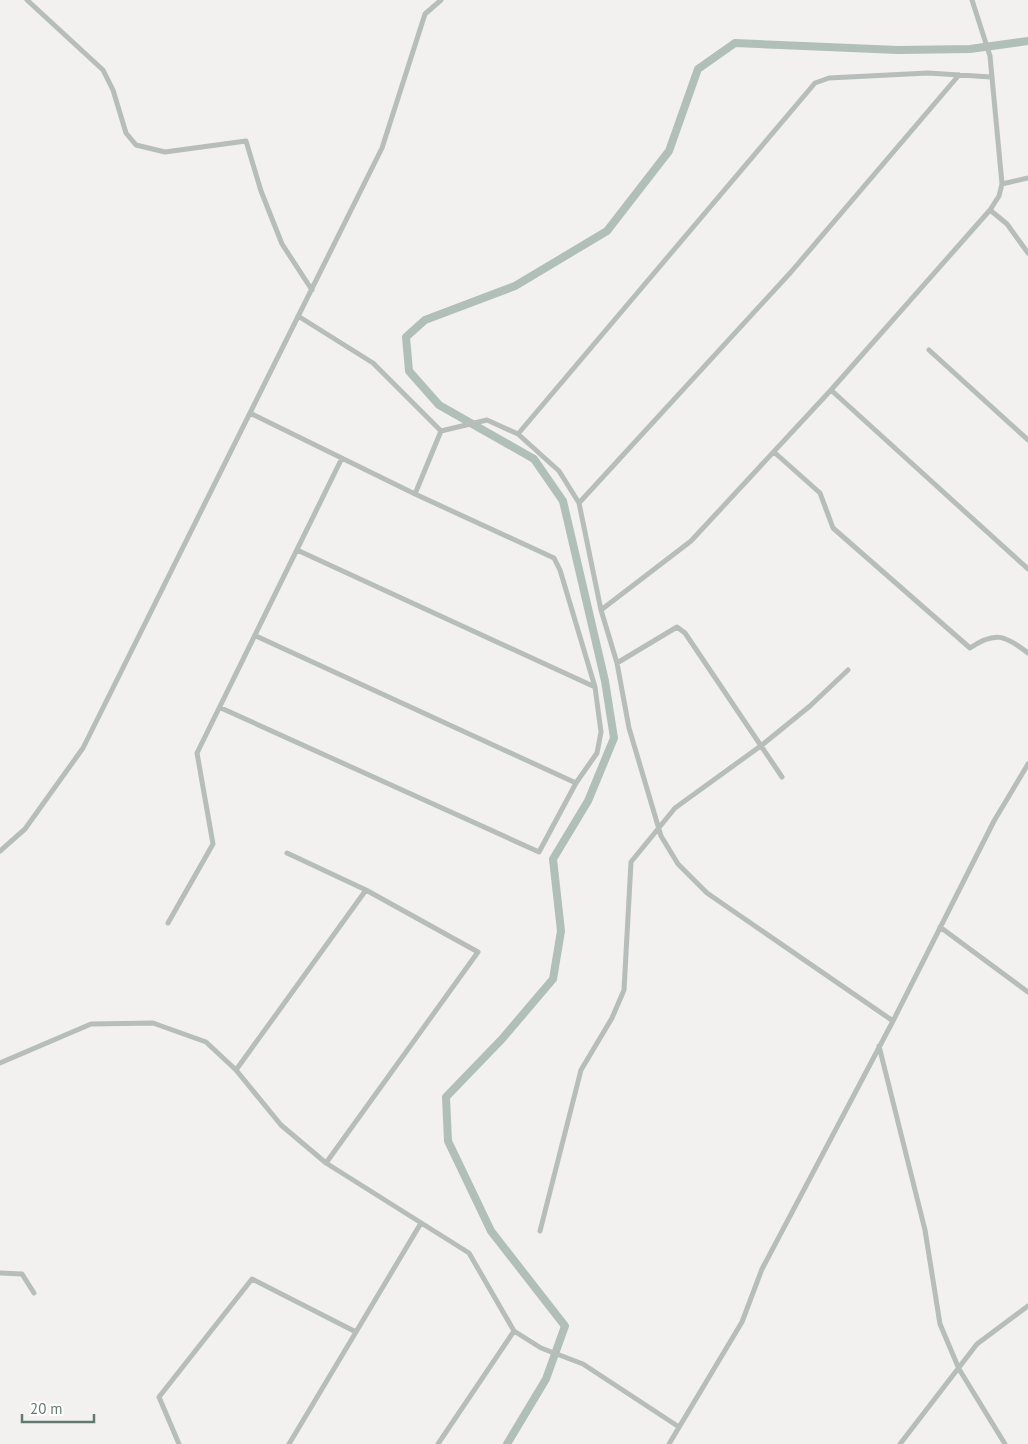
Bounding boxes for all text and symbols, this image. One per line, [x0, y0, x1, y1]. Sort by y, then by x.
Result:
scale bar [22, 1392, 95, 1424]
text: 20 m [30, 1399, 63, 1418]

